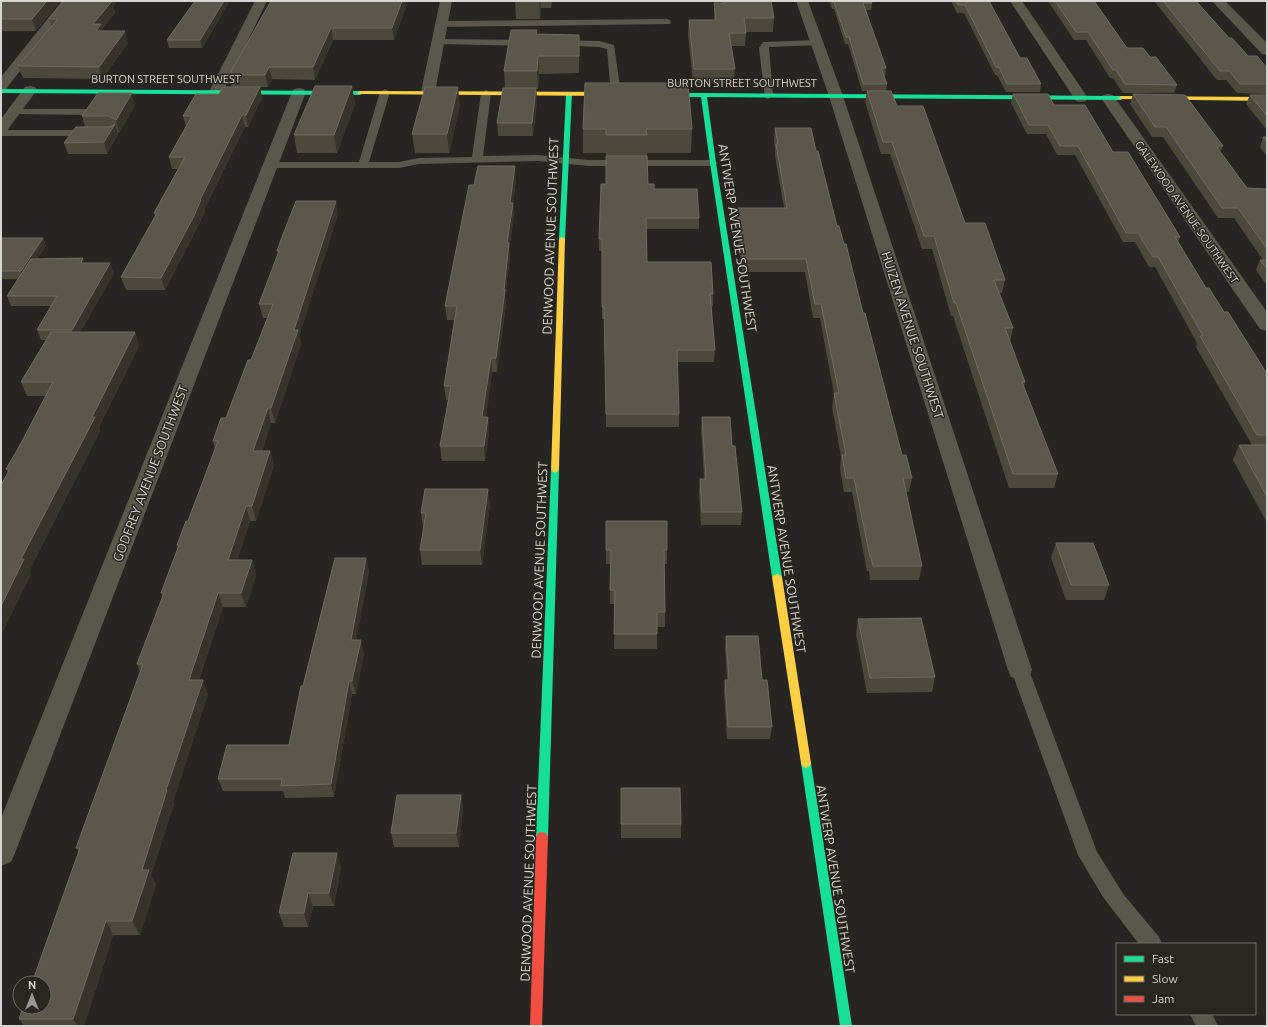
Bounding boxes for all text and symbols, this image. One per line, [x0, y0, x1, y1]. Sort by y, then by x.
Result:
street label: BURTON STREET SOUTHWEST [91, 73, 241, 85]
street label: BURTON STREET SOUTHWEST [667, 77, 817, 89]
street label: DENWOOD AVENUE SOUTHWEST [540, 137, 560, 335]
street label: GALEWOOD AVENUE SOUTHWEST [1133, 138, 1241, 286]
street label: ANTWERP AVENUE SOUTHWEST [716, 143, 760, 333]
street label: HUIZEN AVENUE SOUTHWEST [879, 249, 947, 421]
street label: GODFREY AVENUE SOUTHWEST [110, 383, 190, 563]
street label: DENWOOD AVENUE SOUTHWEST [529, 461, 549, 659]
street label: ANTWERP AVENUE SOUTHWEST [765, 464, 809, 654]
street label: DENWOOD AVENUE SOUTHWEST [518, 784, 538, 982]
street label: ANTWERP AVENUE SOUTHWEST [814, 784, 858, 974]
legend [1116, 943, 1256, 1015]
text: Fast [1152, 952, 1174, 965]
text: Slow [1152, 972, 1178, 985]
north arrow [12, 975, 52, 1015]
text: N [28, 979, 36, 991]
text: Jam [1152, 992, 1174, 1005]

